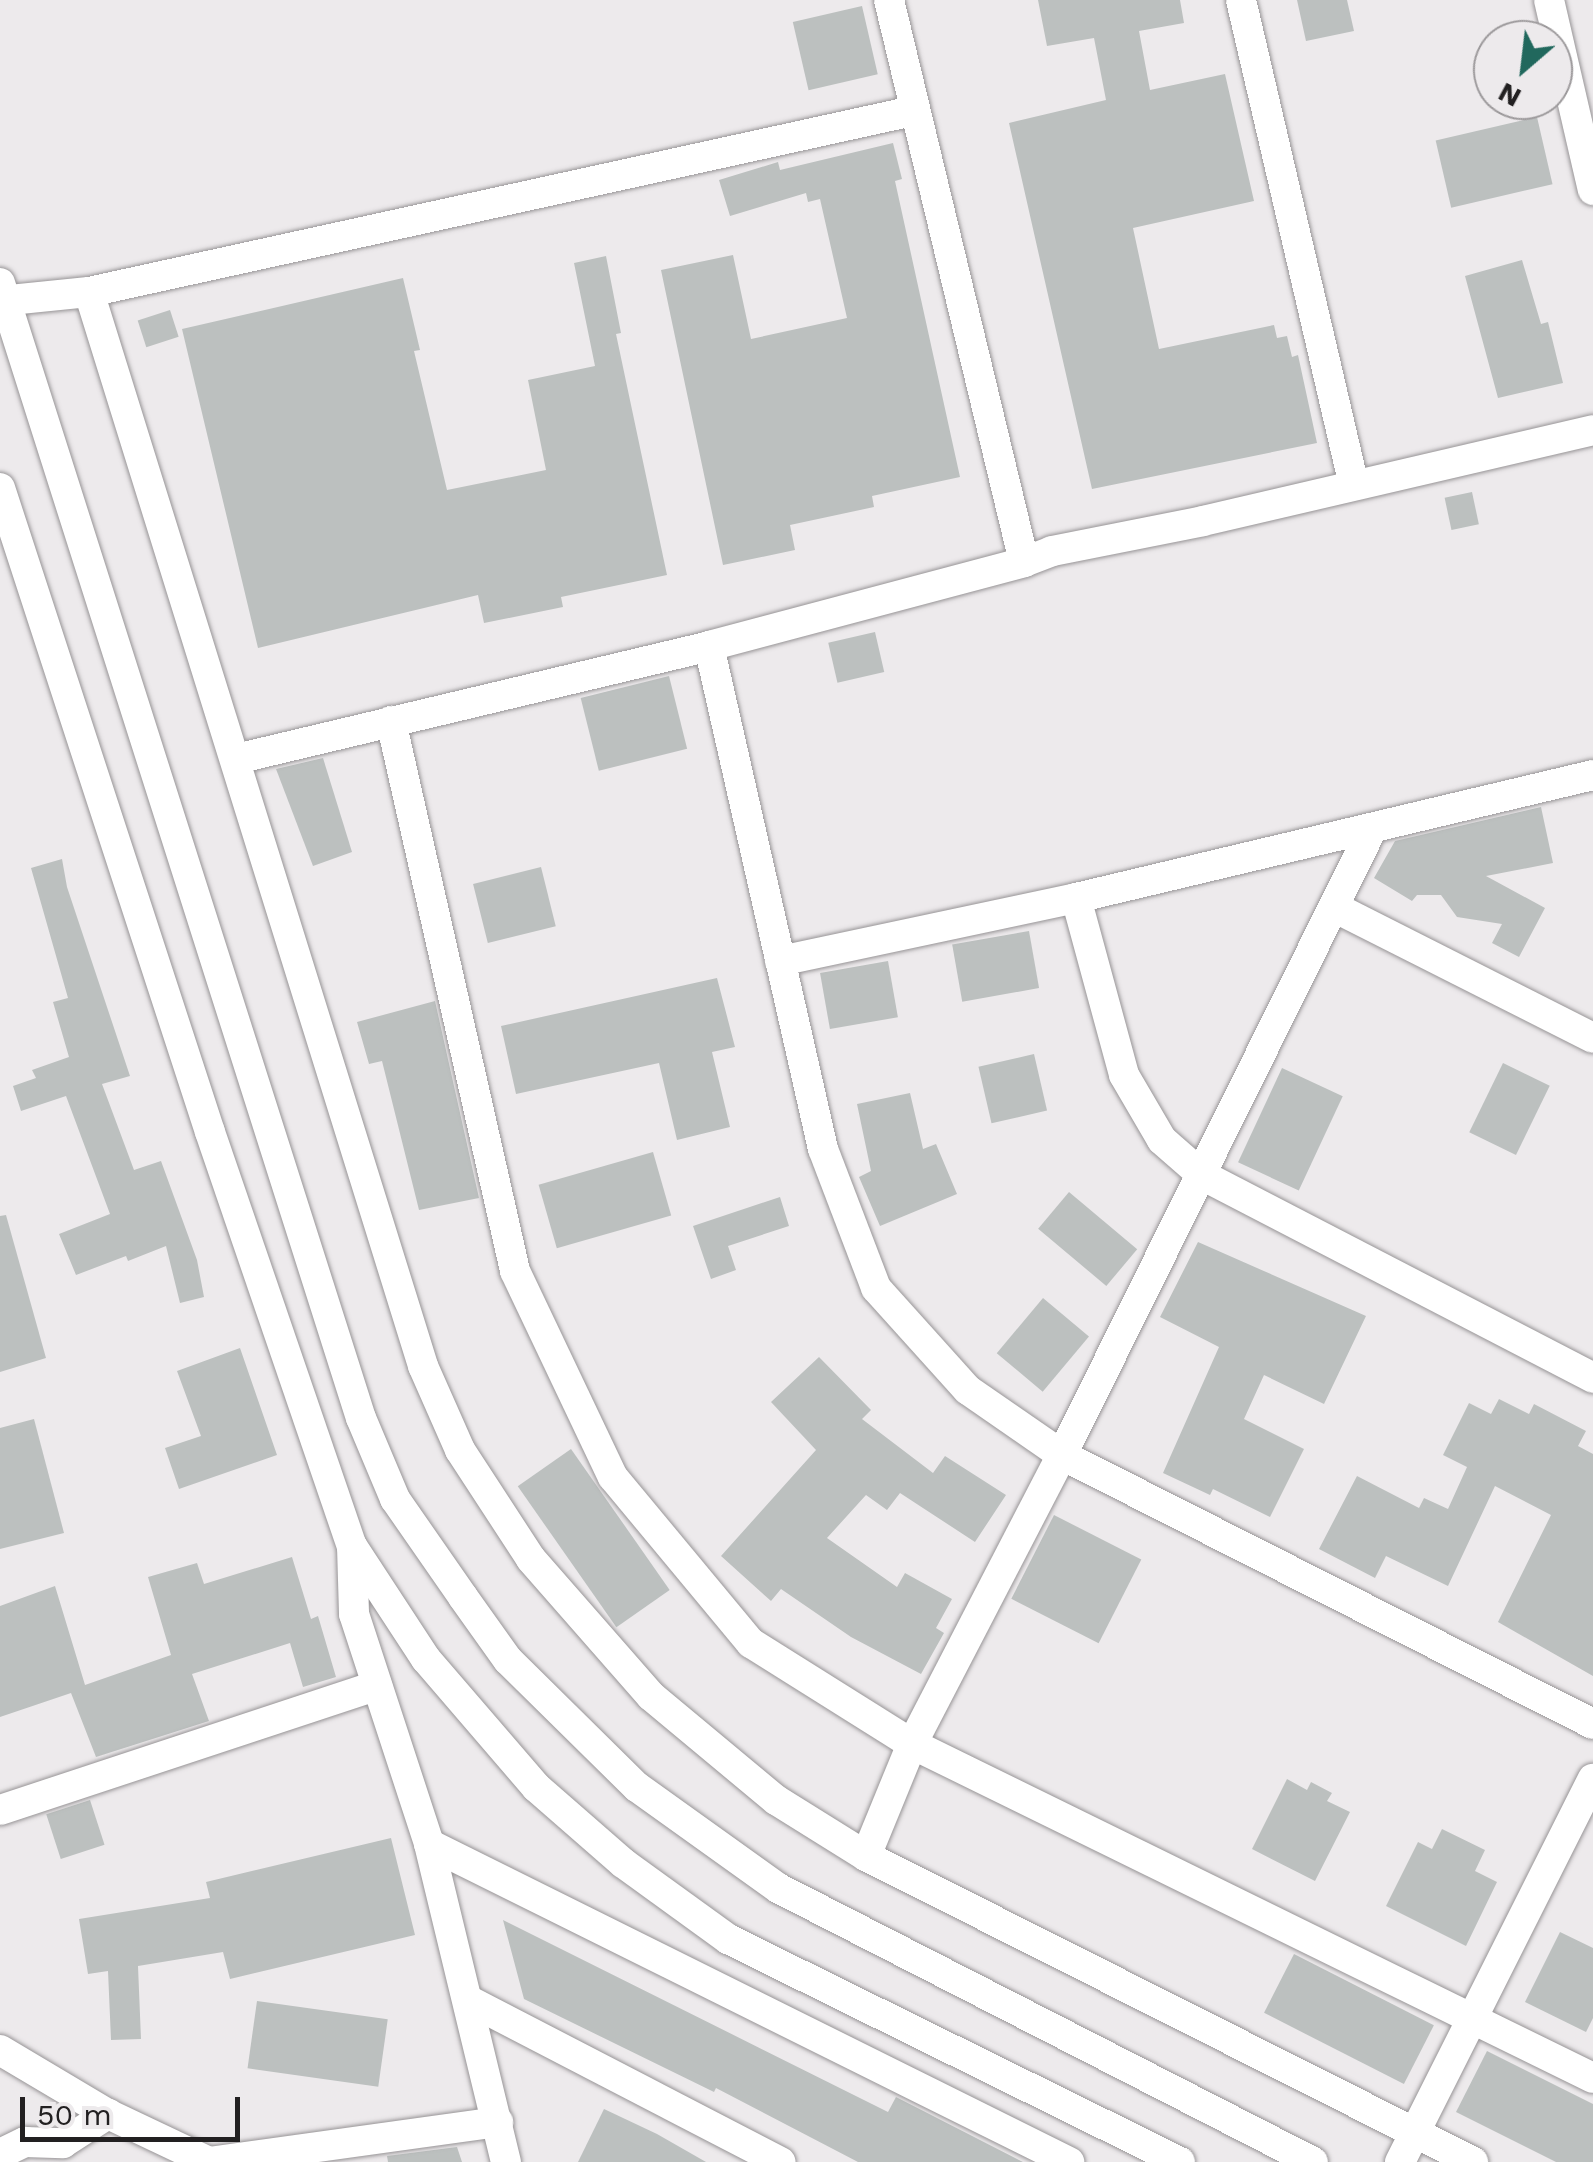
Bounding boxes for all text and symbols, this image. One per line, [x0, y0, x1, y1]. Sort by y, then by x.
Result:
north arrow [1473, 20, 1573, 120]
text: N [1493, 76, 1527, 115]
scale bar [25, 2077, 245, 2139]
text: 50 m [37, 2097, 112, 2132]

